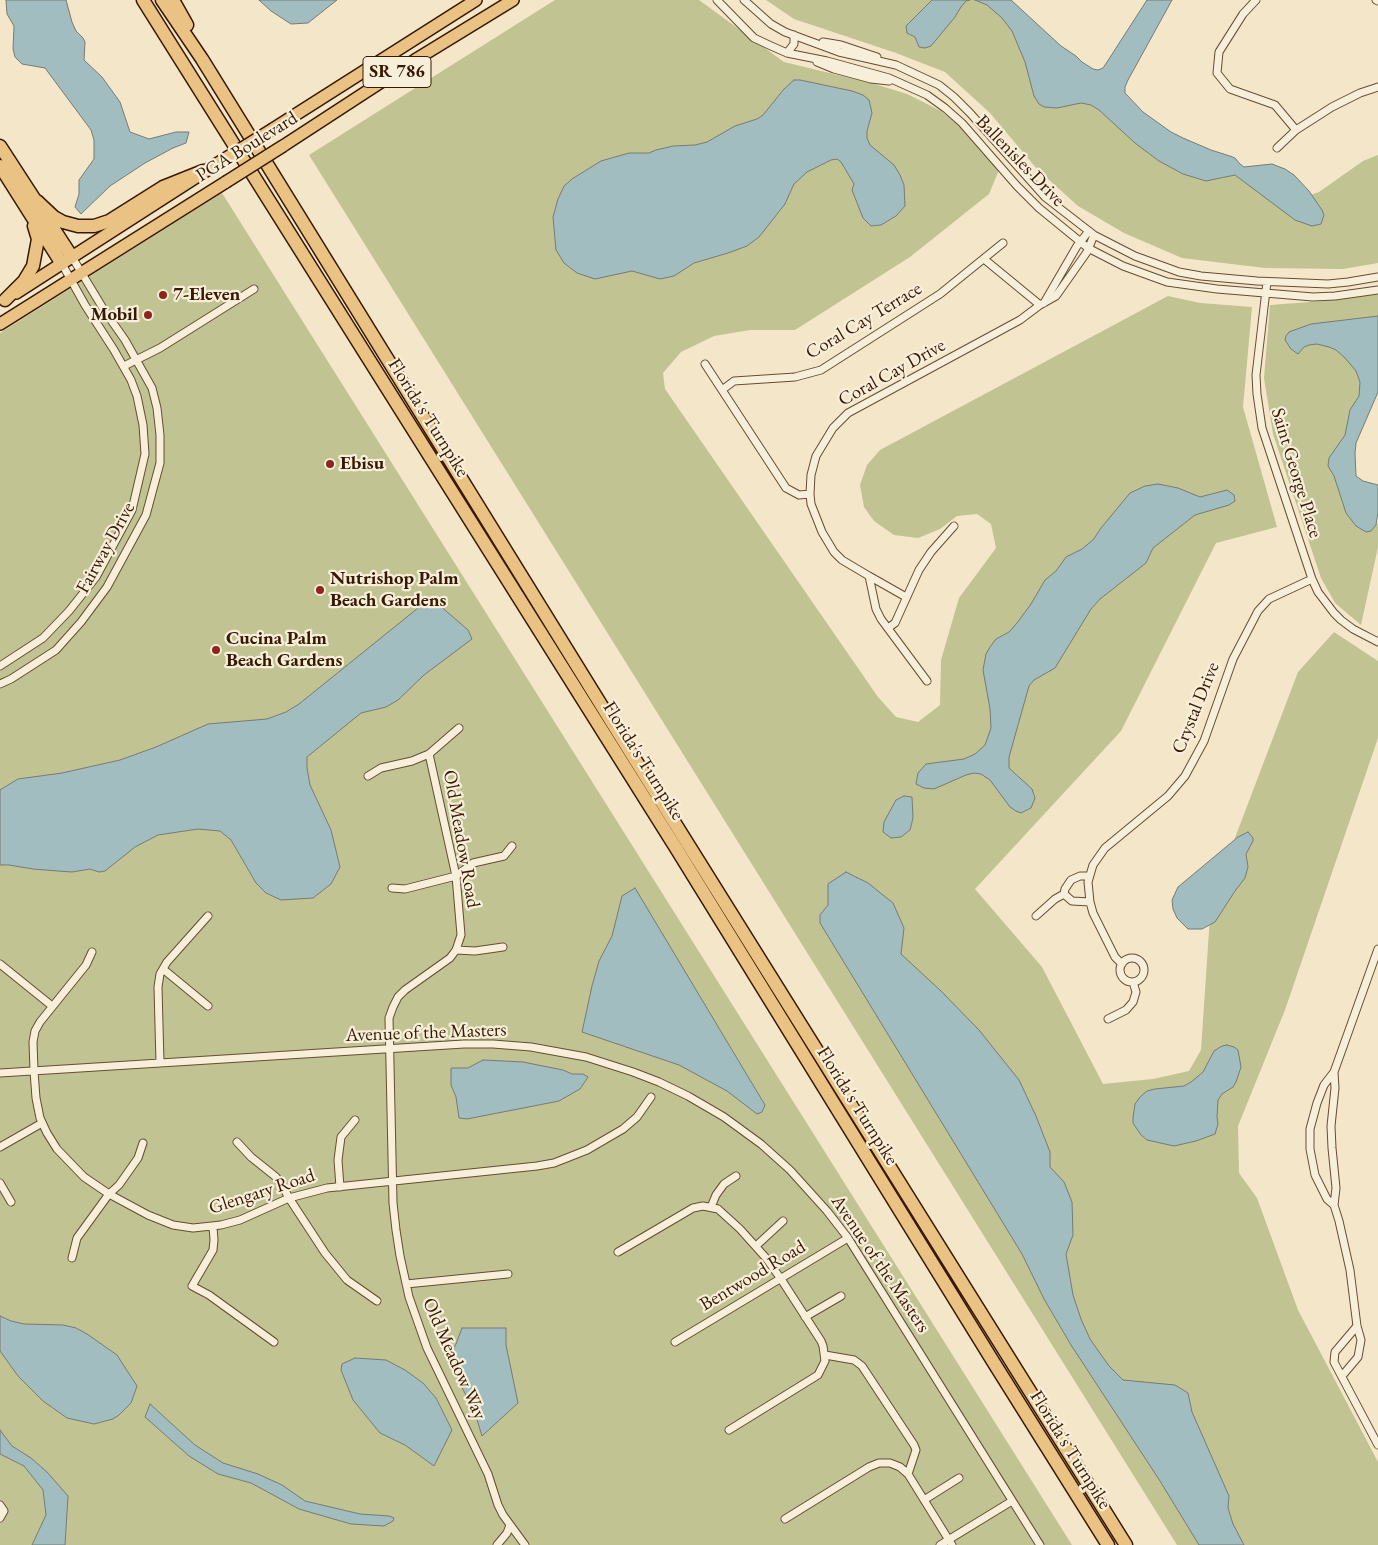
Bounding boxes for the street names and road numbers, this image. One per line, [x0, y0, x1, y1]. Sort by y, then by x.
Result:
road number: SR 786 [363, 56, 431, 88]
street label: PGA Boulevard [192, 107, 302, 187]
street label: Ballenisles Drive [971, 110, 1069, 212]
street label: Coral Cay Terrace [802, 277, 926, 365]
street label: Coral Cay Drive [835, 334, 949, 412]
street label: Florida's Turnpike [382, 354, 474, 482]
street label: Saint George Place [1265, 405, 1327, 541]
street label: Fairway Drive [72, 498, 140, 598]
street label: Crystal Drive [1167, 659, 1225, 757]
street label: Florida's Turnpike [597, 697, 689, 825]
street label: Old Meadow Road [438, 768, 484, 910]
street label: Avenue of the Masters [345, 1019, 507, 1047]
street label: Florida's Turnpike [811, 1042, 903, 1170]
street label: Glengary Road [206, 1164, 318, 1220]
street label: Avenue of the Masters [826, 1191, 934, 1337]
street label: Bentwood Road [696, 1236, 810, 1316]
street label: Old Meadow Way [417, 1295, 491, 1423]
street label: Florida's Turnpike [1024, 1386, 1116, 1514]

